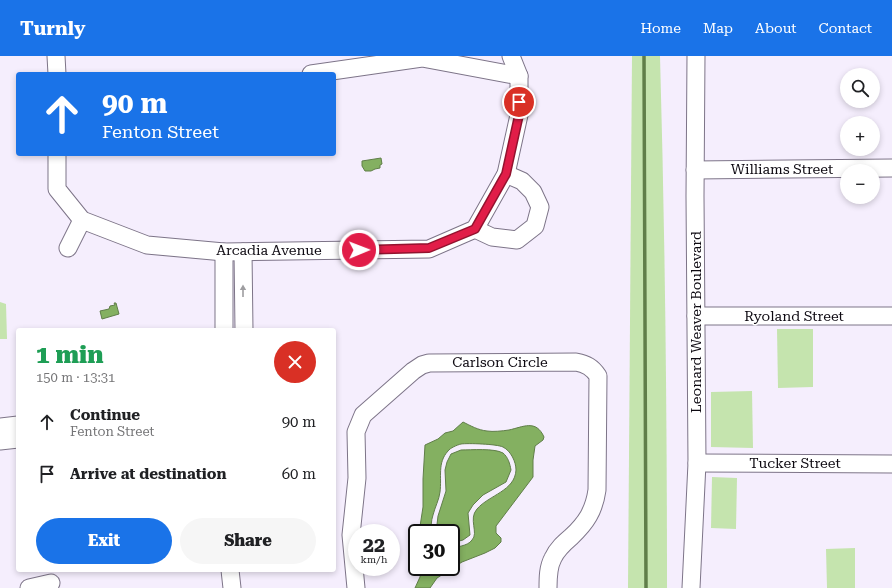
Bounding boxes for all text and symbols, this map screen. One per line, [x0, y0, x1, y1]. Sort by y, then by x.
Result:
text: Turnly [20, 17, 85, 40]
text: Home [640, 20, 681, 36]
text: Map [703, 20, 733, 36]
text: About [755, 20, 797, 36]
text: Contact [819, 20, 872, 36]
map controls [840, 68, 880, 204]
button: search [840, 68, 880, 108]
pin [502, 85, 536, 119]
text: 90 m [102, 87, 167, 120]
icon: ahead [36, 88, 88, 140]
icon: arrive [508, 91, 530, 113]
button: + [840, 116, 880, 156]
text: Fenton Street [102, 121, 219, 142]
street label: Williams Street [731, 161, 833, 177]
button: − [840, 164, 880, 204]
position arrow [338, 229, 380, 271]
street label: Leonard Weaver Boulevard [688, 231, 704, 413]
street label: Arcadia Avenue [216, 242, 322, 258]
one-way arrow [240, 284, 246, 297]
street label: Ryoland Street [744, 308, 844, 324]
text: 1 min [36, 341, 103, 369]
button: close [274, 341, 316, 383]
street label: Carlson Circle [452, 354, 548, 370]
text: 150 m · 13:31 [36, 370, 115, 385]
text: Continue [70, 406, 140, 424]
icon: ahead [36, 411, 58, 433]
text: 90 m [282, 413, 316, 431]
text: Fenton Street [70, 424, 154, 439]
street label: Tucker Street [749, 455, 841, 471]
icon: arrive [36, 463, 58, 485]
text: Arrive at destination [70, 465, 226, 483]
text: 60 m [282, 465, 316, 483]
button: Exit [36, 518, 172, 564]
button: Share [180, 518, 316, 564]
speed limit sign: 30 [408, 524, 460, 576]
text: 22 [363, 533, 385, 557]
text: km/h [361, 554, 387, 565]

